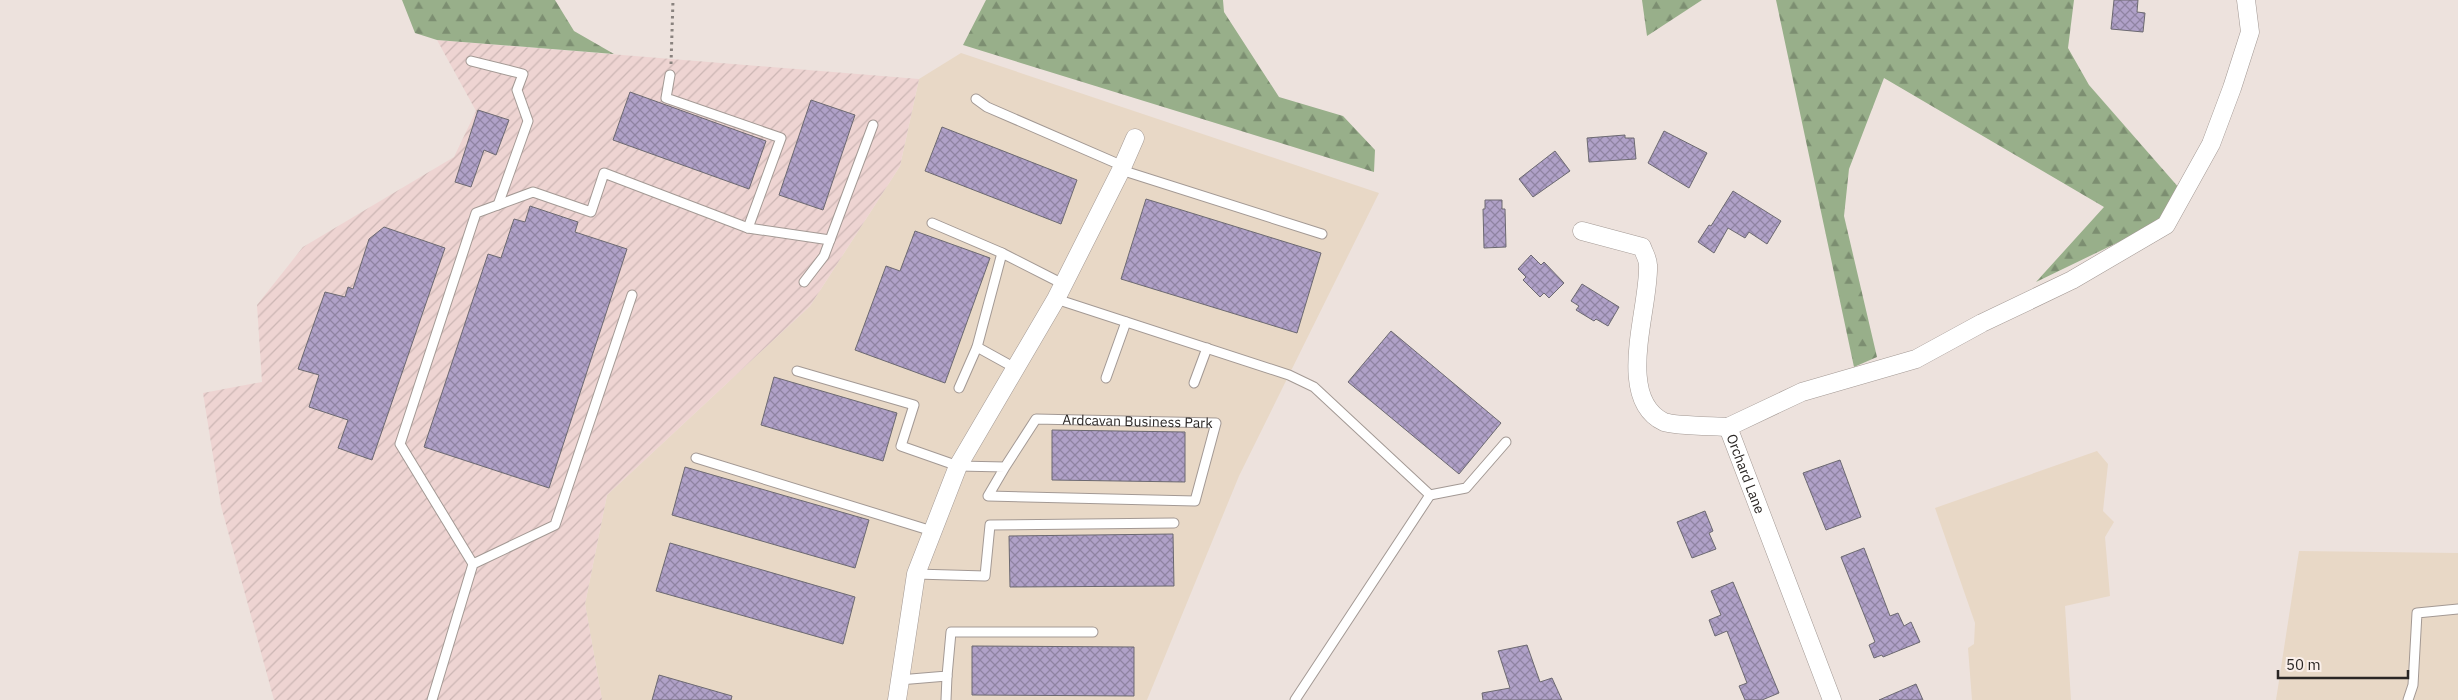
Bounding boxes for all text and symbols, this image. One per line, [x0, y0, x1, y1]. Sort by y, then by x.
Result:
street label: Ardcavan Business Park [1062, 411, 1214, 432]
street label: Orchard Lane [1722, 431, 1769, 517]
scale bar [2278, 648, 2408, 680]
text: 50 m [2286, 655, 2321, 674]

